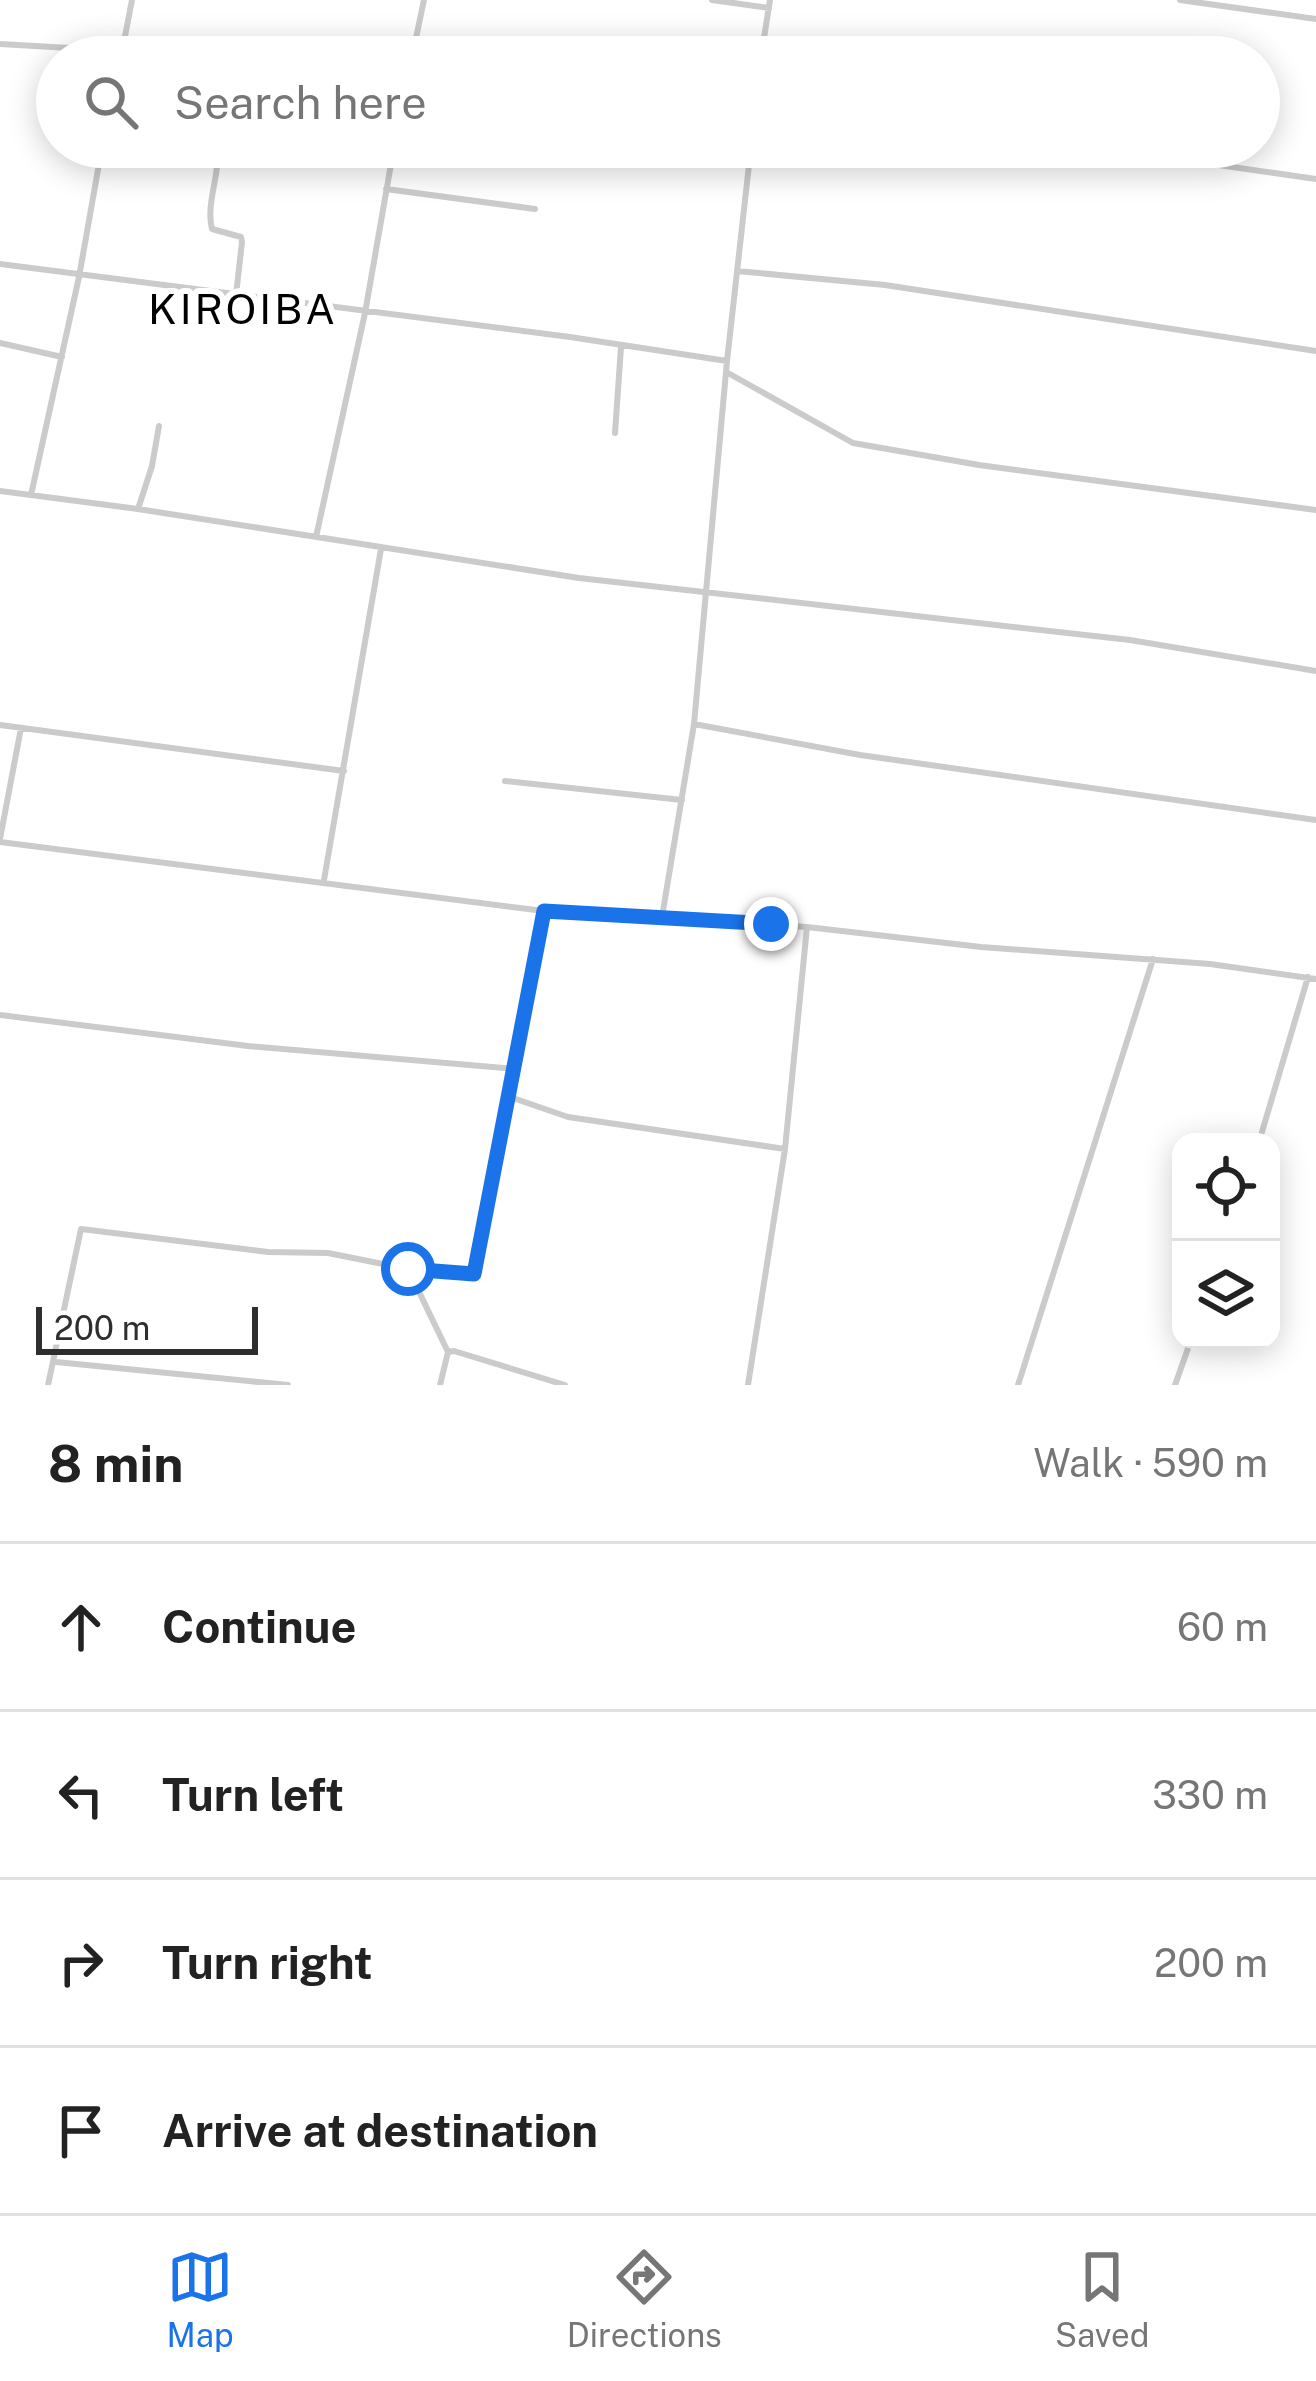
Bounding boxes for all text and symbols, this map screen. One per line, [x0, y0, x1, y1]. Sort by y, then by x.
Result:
search box [36, 36, 1280, 168]
icon: search [78, 69, 144, 135]
text: Search here [174, 76, 427, 129]
district label: KIROIBA [148, 284, 338, 333]
route end [744, 897, 798, 951]
map controls [1172, 1133, 1280, 1349]
button: locate [1172, 1133, 1280, 1241]
button: layers [1172, 1241, 1280, 1349]
route start [381, 1242, 435, 1296]
scale bar [36, 1301, 258, 1354]
text: 200 m [54, 1309, 150, 1347]
text: 8 min [48, 1434, 183, 1493]
text: Walk · 590 m [1034, 1440, 1268, 1486]
icon: ahead [48, 1594, 114, 1660]
text: Continue [162, 1600, 356, 1653]
text: 60 m [1177, 1604, 1268, 1650]
icon: left [48, 1762, 114, 1828]
text: Turn left [162, 1768, 344, 1821]
text: 330 m [1152, 1772, 1268, 1818]
icon: right [48, 1930, 114, 1996]
text: Turn right [162, 1936, 373, 1989]
text: 200 m [1154, 1940, 1268, 1986]
icon: arrive [48, 2098, 114, 2164]
text: Arrive at destination [162, 2104, 598, 2157]
tab: Map [167, 2244, 234, 2354]
tab: Directions [567, 2244, 722, 2354]
tab: Saved [1055, 2244, 1149, 2354]

